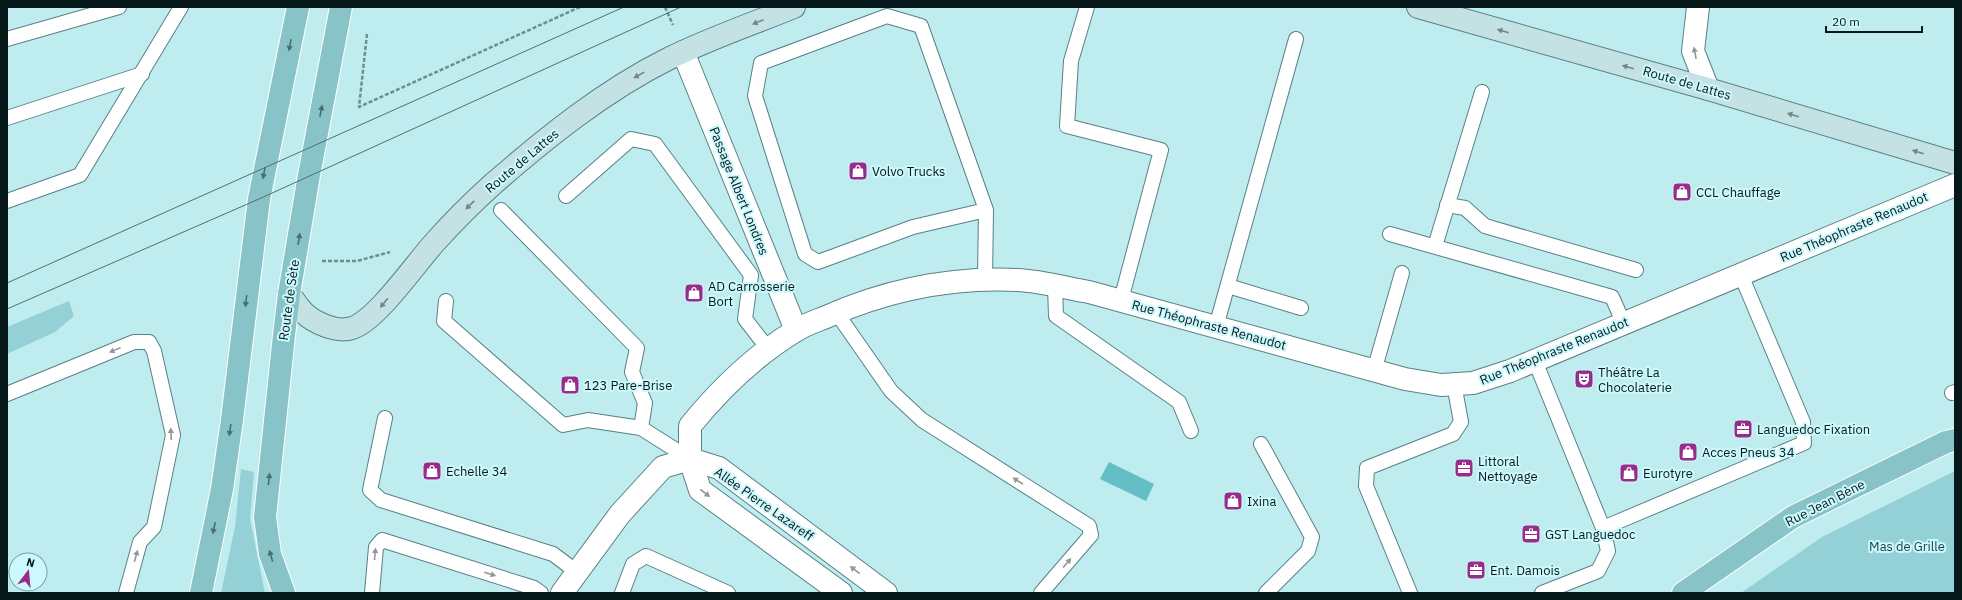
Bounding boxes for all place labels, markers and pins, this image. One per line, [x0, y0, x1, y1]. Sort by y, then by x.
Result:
shop icon: Volvo Trucks [847, 160, 869, 182]
place label: Volvo Trucks [872, 163, 945, 180]
shop icon: CCL Chauffage [1671, 181, 1693, 203]
place label: CCL Chauffage [1696, 184, 1781, 201]
place label: AD Carrosserie Bort [708, 278, 795, 310]
shop icon: AD Carrosserie Bort [683, 282, 705, 304]
place label: Théâtre La Chocolaterie [1598, 364, 1672, 396]
theatre icon: Théâtre La Chocolaterie [1573, 368, 1595, 390]
shop icon: 123 Pare-Brise [559, 374, 581, 396]
place label: 123 Pare-Brise [584, 377, 672, 394]
office icon: Languedoc Fixation [1732, 418, 1754, 440]
place label: Languedoc Fixation [1757, 421, 1870, 438]
shop icon: Acces Pneus 34 [1677, 441, 1699, 463]
place label: Acces Pneus 34 [1702, 444, 1795, 461]
place label: Littoral Nettoyage [1478, 453, 1538, 485]
office icon: Littoral Nettoyage [1453, 457, 1475, 479]
shop icon: Echelle 34 [421, 460, 443, 482]
shop icon: Eurotyre [1618, 462, 1640, 484]
place label: Echelle 34 [446, 463, 508, 480]
place label: Eurotyre [1643, 465, 1693, 482]
shop icon: Ixina [1222, 490, 1244, 512]
place label: Ixina [1247, 493, 1276, 510]
office icon: GST Languedoc [1520, 523, 1542, 545]
place label: GST Languedoc [1545, 526, 1636, 543]
office icon: Ent. Damois [1465, 559, 1487, 581]
place label: Ent. Damois [1490, 562, 1560, 579]

